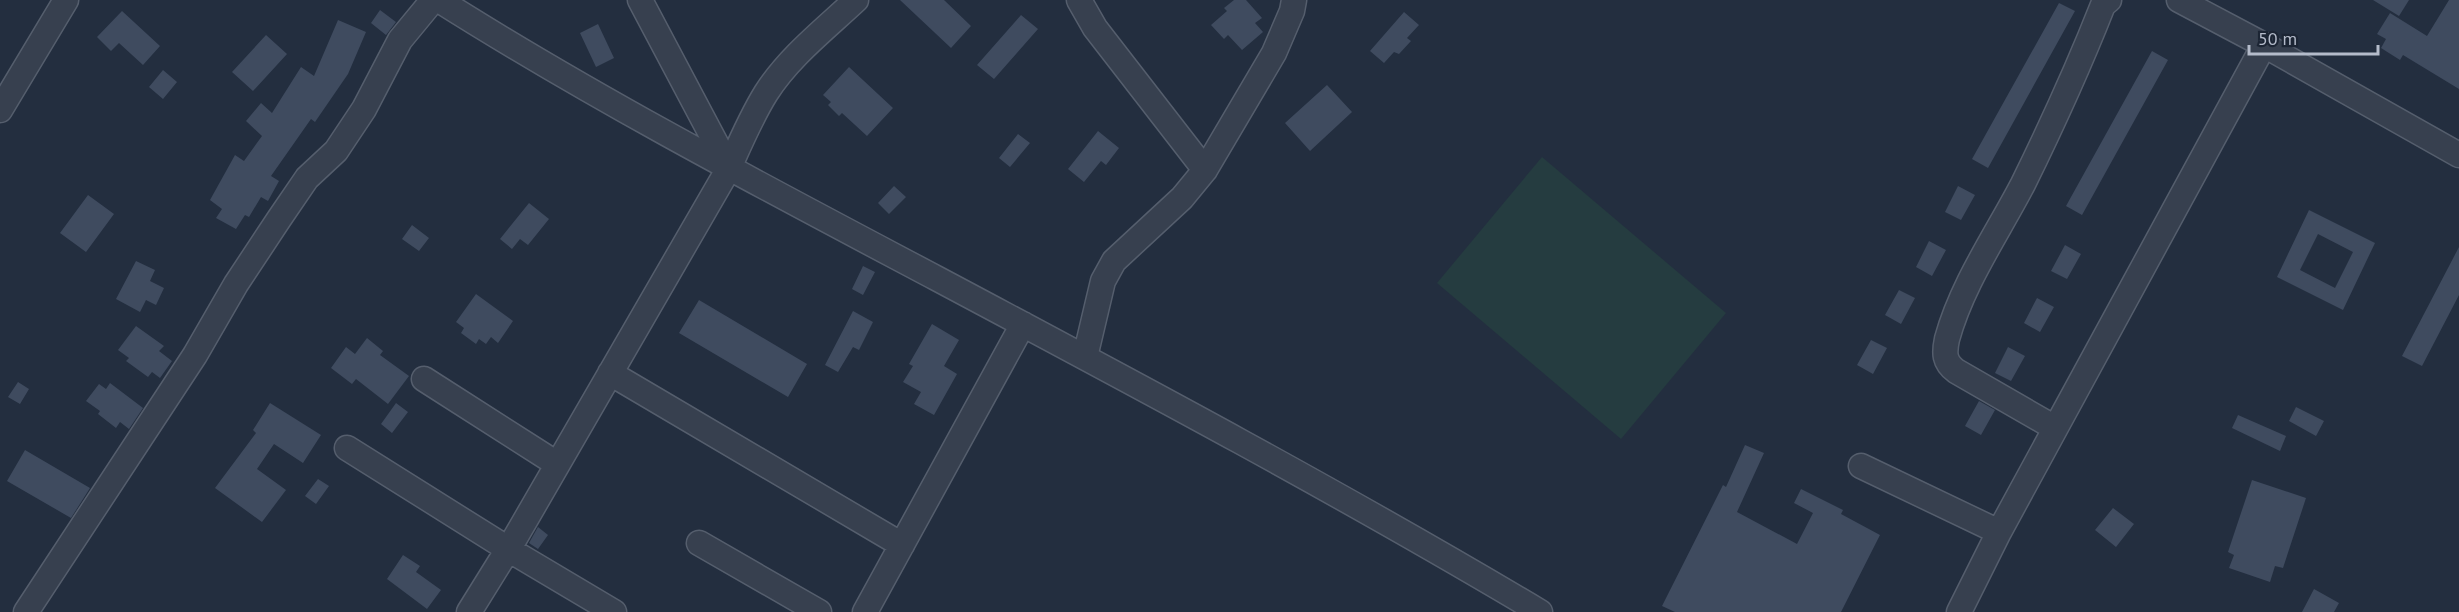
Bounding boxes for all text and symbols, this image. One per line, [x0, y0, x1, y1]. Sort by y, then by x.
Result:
scale bar [2249, 18, 2378, 56]
text: 50 m [2258, 27, 2297, 50]

